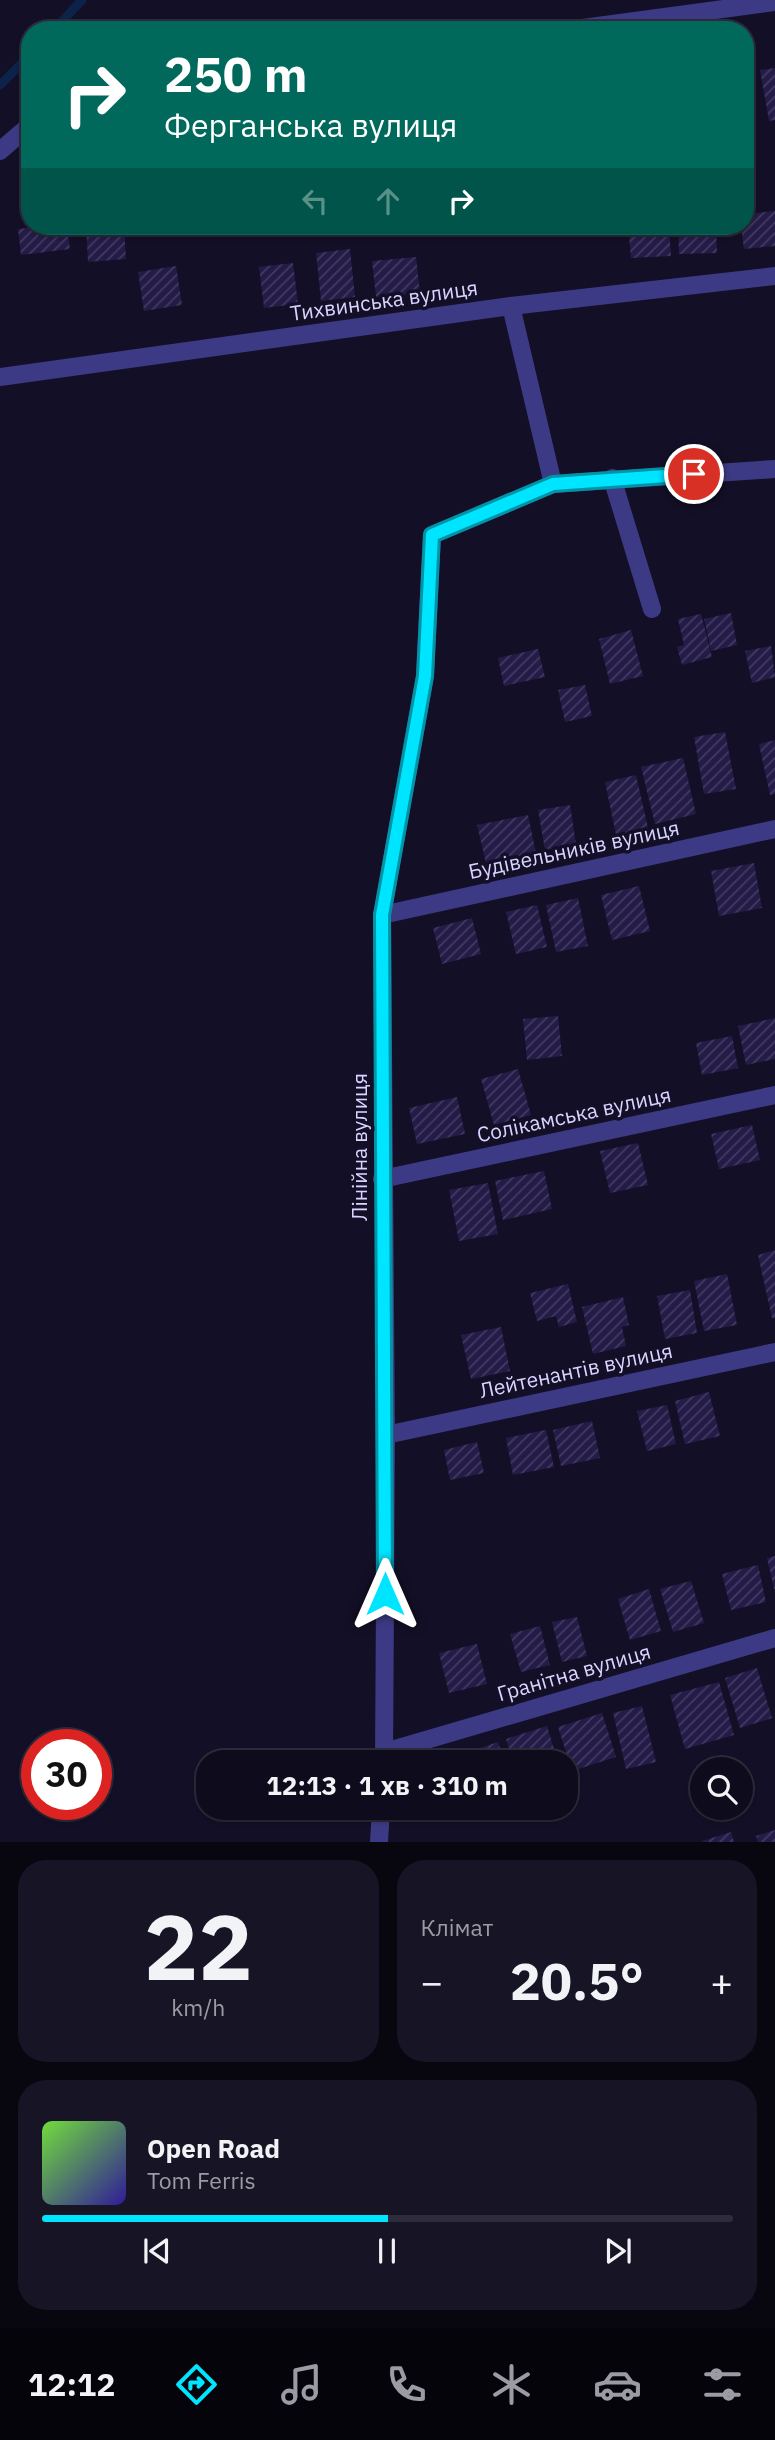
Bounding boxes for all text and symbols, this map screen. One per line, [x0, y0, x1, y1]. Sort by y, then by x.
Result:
text: 250 m [164, 42, 308, 105]
icon: right [49, 49, 140, 140]
text: Ферганська вулиця [164, 104, 457, 146]
icon: left [296, 182, 334, 220]
icon: ahead [369, 182, 407, 220]
icon: right [442, 182, 480, 220]
street label: Тихвинська вулиця [288, 273, 479, 327]
pin [664, 444, 724, 504]
icon: arrive [675, 455, 713, 493]
street label: Будівельників вулиця [466, 813, 682, 885]
street label: Лінійна вулиця [345, 1073, 373, 1221]
street label: Солікамська вулиця [474, 1080, 673, 1148]
street label: Лейтенантів вулиця [477, 1336, 675, 1404]
position arrow [348, 1557, 422, 1631]
street label: Гранітна вулиця [494, 1637, 654, 1707]
speed limit sign: 30 [21, 1729, 112, 1820]
map controls [690, 1757, 753, 1820]
button: search [690, 1757, 753, 1820]
text: 12:13 · 1 хв · 310 m [266, 1768, 508, 1802]
text: 22 [144, 1887, 253, 2005]
text: Клімат [421, 1912, 493, 1942]
text: 20.5° [510, 1947, 644, 2014]
text: − [421, 1957, 443, 2006]
text: + [710, 1957, 733, 2006]
text: km/h [171, 1992, 225, 2022]
text: Open Road [147, 2131, 280, 2165]
text: Tom Ferris [147, 2165, 256, 2195]
icon: previous [138, 2232, 176, 2270]
icon: pause [368, 2232, 406, 2270]
icon: next [599, 2232, 637, 2270]
icon: directions [172, 2360, 221, 2409]
icon: music [277, 2360, 326, 2409]
icon: phone [382, 2360, 431, 2409]
icon: climate [487, 2360, 536, 2409]
icon: car [593, 2360, 642, 2409]
icon: filters [698, 2360, 747, 2409]
text: 12:12 [28, 2363, 115, 2405]

